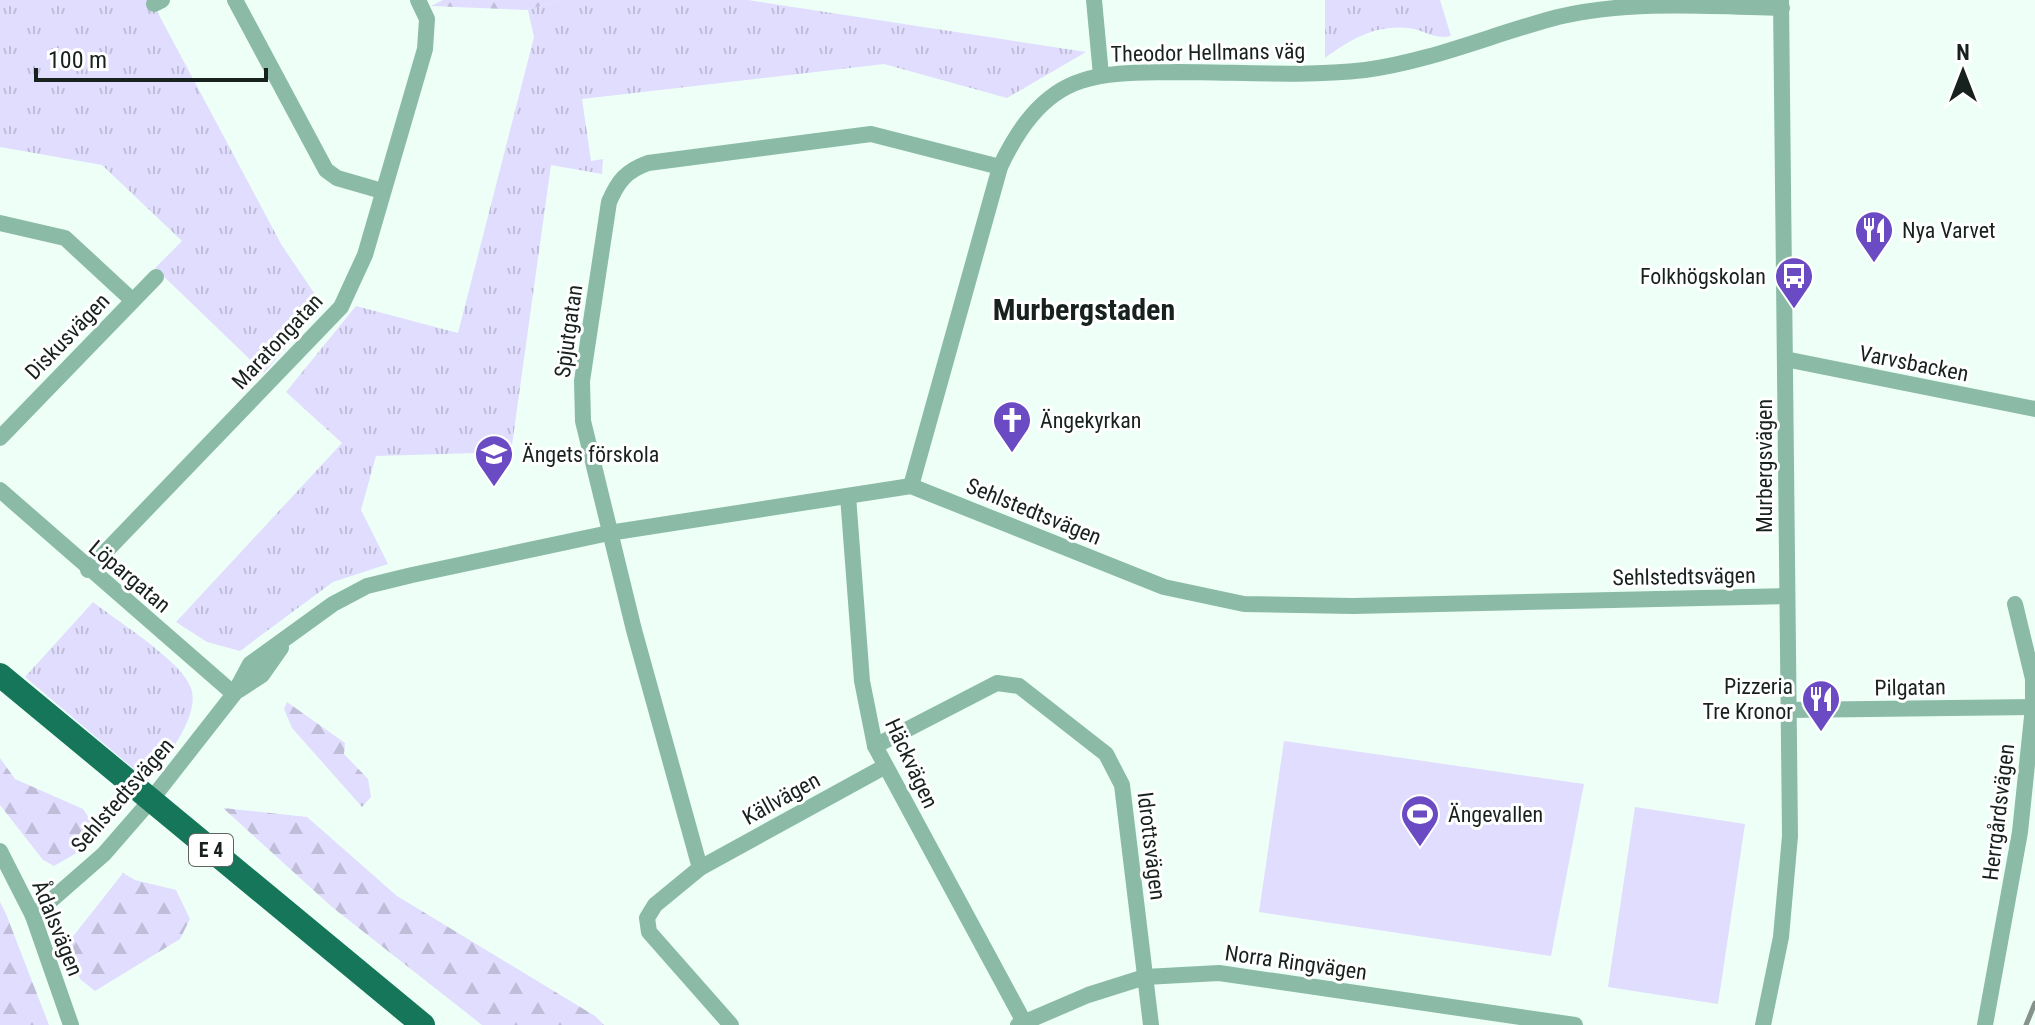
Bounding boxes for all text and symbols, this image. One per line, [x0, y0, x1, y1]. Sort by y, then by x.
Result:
scale bar [36, 32, 266, 82]
north arrow [1923, 32, 2003, 112]
street label: Theodor Hellmans väg [1110, 38, 1306, 67]
text: N [1956, 40, 1970, 65]
text: 100 m [48, 46, 107, 74]
restaurant icon: Nya Varvet [1853, 209, 1895, 264]
place label: Nya Varvet [1902, 218, 1996, 243]
bus stop icon: Folkhögskolan [1773, 255, 1815, 310]
place label: Folkhögskolan [1640, 264, 1766, 289]
street label: Spjutgatan [550, 283, 587, 379]
street label: Diskusvägen [20, 288, 114, 385]
street label: Maratongatan [227, 289, 328, 394]
district label: Murbergstaden [993, 292, 1175, 327]
street label: Varvsbacken [1857, 341, 1971, 386]
church icon: Ängekyrkan [991, 399, 1033, 454]
street label: Murbergsvägen [1752, 399, 1777, 533]
place label: Ängekyrkan [1040, 408, 1141, 433]
school or university icon: Ängets förskola [473, 433, 515, 488]
place label: Ängets förskola [522, 442, 659, 467]
street label: Sehlstedtsvägen [963, 473, 1105, 550]
street label: Löpargatan [84, 535, 175, 618]
street label: Sehlstedtsvägen [1612, 563, 1756, 590]
place label: Pizzeria Tre Kronor [1703, 674, 1793, 724]
street label: Pilgatan [1874, 674, 1946, 701]
restaurant icon: Pizzeria Tre Kronor [1800, 678, 1842, 733]
street label: Häckvägen [880, 714, 943, 812]
street label: Sehlstedtsvägen [66, 733, 179, 858]
street label: Herrgårdsvägen [1978, 742, 2019, 882]
street label: Källvägen [738, 767, 824, 830]
street label: Idrottsvägen [1132, 791, 1171, 901]
sports icon: Ängevallen [1399, 793, 1441, 848]
place label: Ängevallen [1448, 802, 1543, 827]
road number: E 4 [189, 834, 233, 866]
street label: Ådalsvägen [27, 876, 89, 980]
street label: Norra Ringvägen [1223, 940, 1369, 985]

